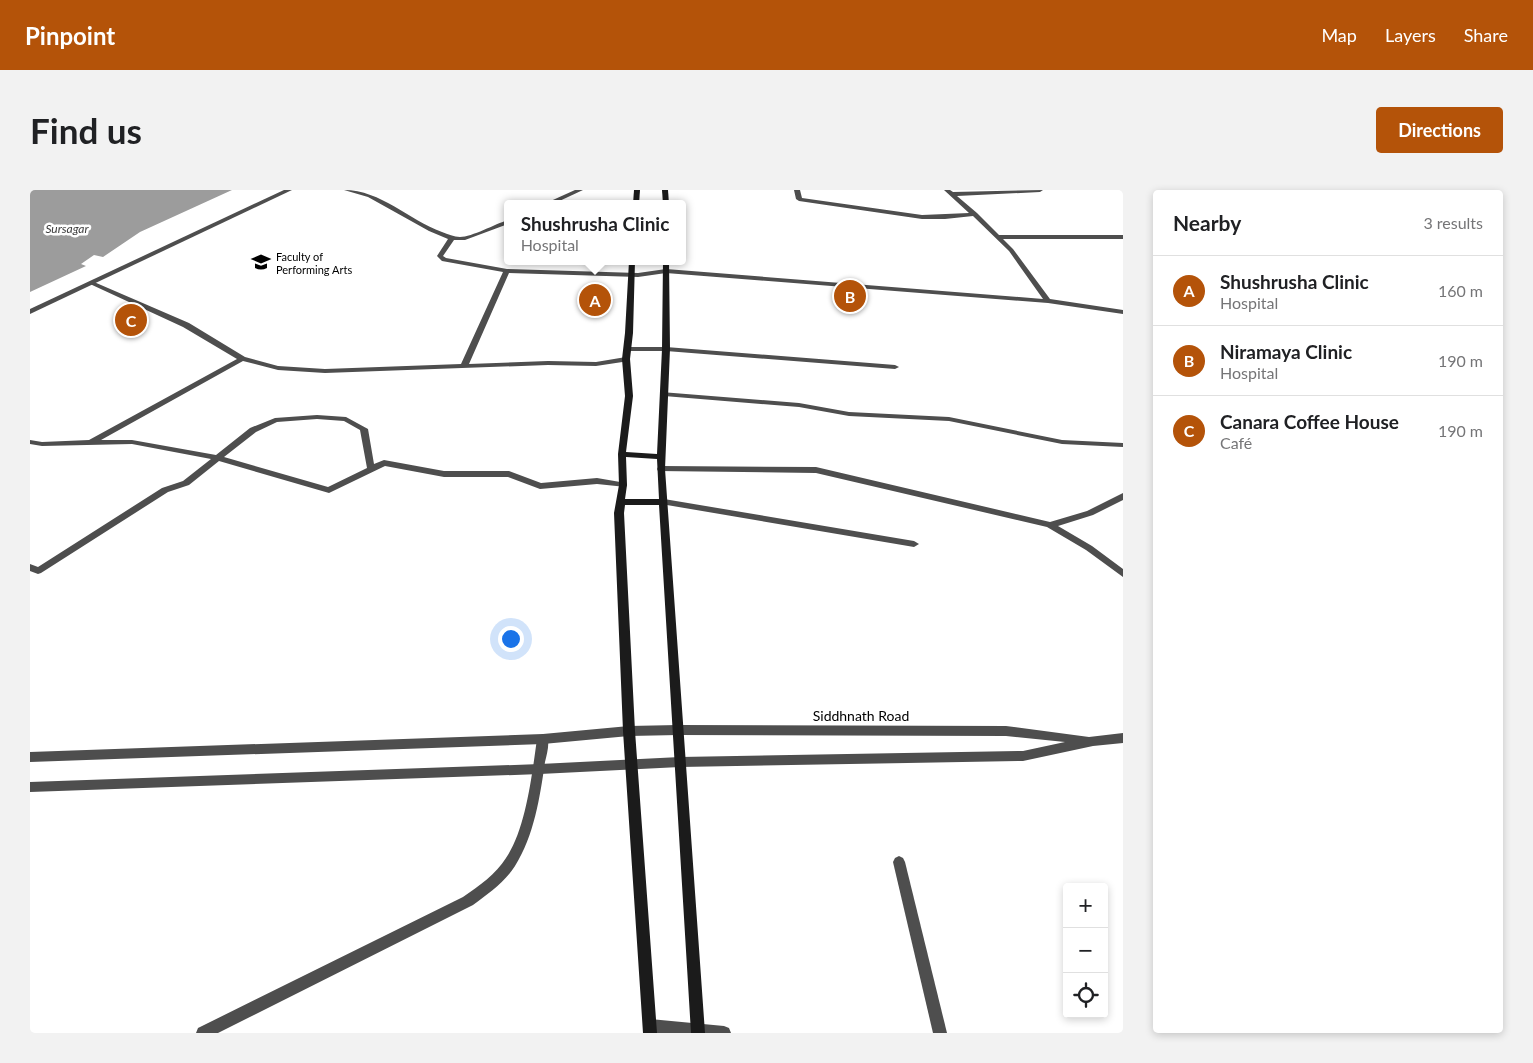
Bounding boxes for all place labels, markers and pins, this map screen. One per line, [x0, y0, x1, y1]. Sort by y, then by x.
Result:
place label: Faculty of Performing Arts [276, 250, 352, 276]
school or university icon: Faculty of Performing Arts [250, 251, 272, 273]
pin: B [834, 277, 866, 315]
pin: A [579, 281, 611, 319]
pin: C [115, 301, 147, 339]

